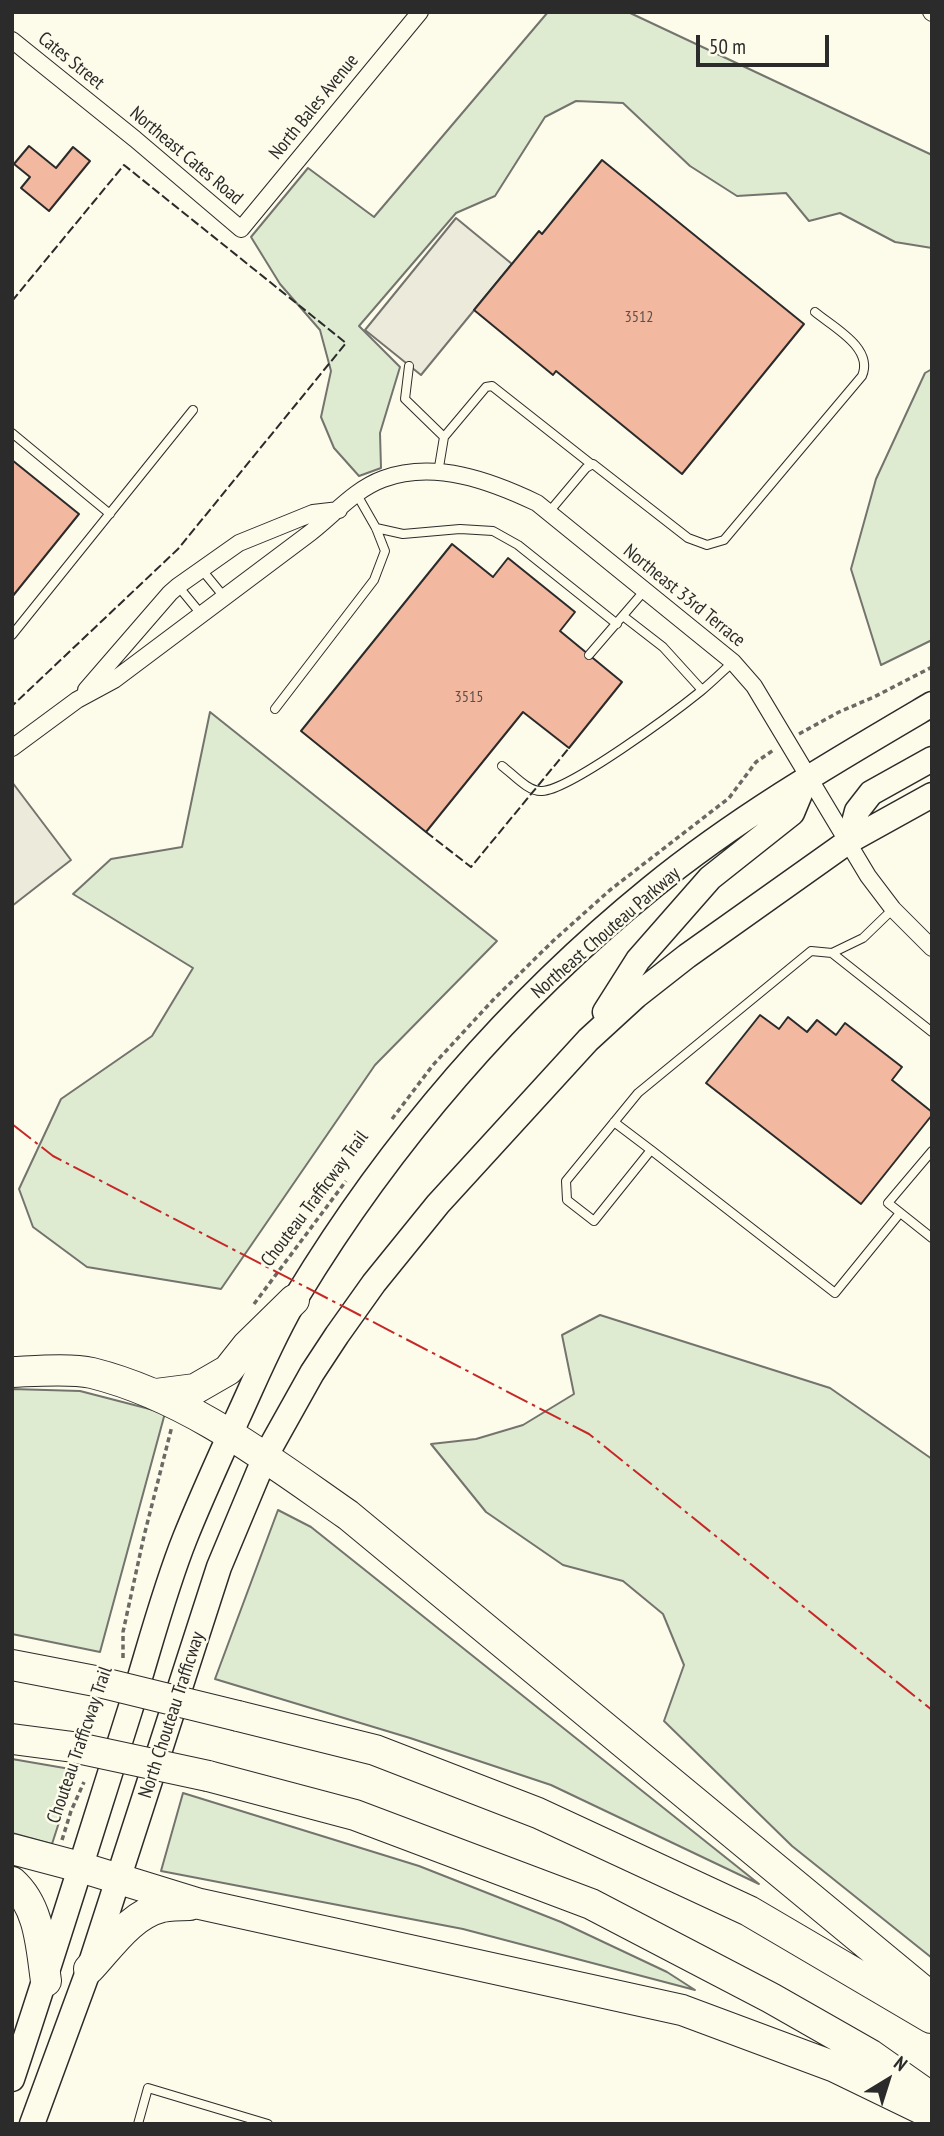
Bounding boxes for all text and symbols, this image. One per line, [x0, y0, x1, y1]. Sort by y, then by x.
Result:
scale bar [699, 21, 832, 65]
street label: Cates Street [33, 27, 109, 95]
text: 50 m [709, 33, 746, 60]
street label: North Bales Avenue [265, 50, 363, 164]
street label: Northeast Cates Road [125, 102, 247, 210]
house number: 3512 [625, 307, 653, 327]
street label: Northeast 33rd Terrace [619, 540, 749, 652]
house number: 3515 [455, 687, 483, 707]
street label: Northeast Chouteau Parkway [527, 862, 685, 1004]
street label: Chouteau Trafficway Trail [256, 1127, 374, 1271]
street label: North Chouteau Trafficway [134, 1629, 210, 1801]
street label: Chouteau Trafficway Trail [42, 1664, 118, 1826]
north arrow [853, 2045, 923, 2115]
text: N [889, 2051, 912, 2076]

